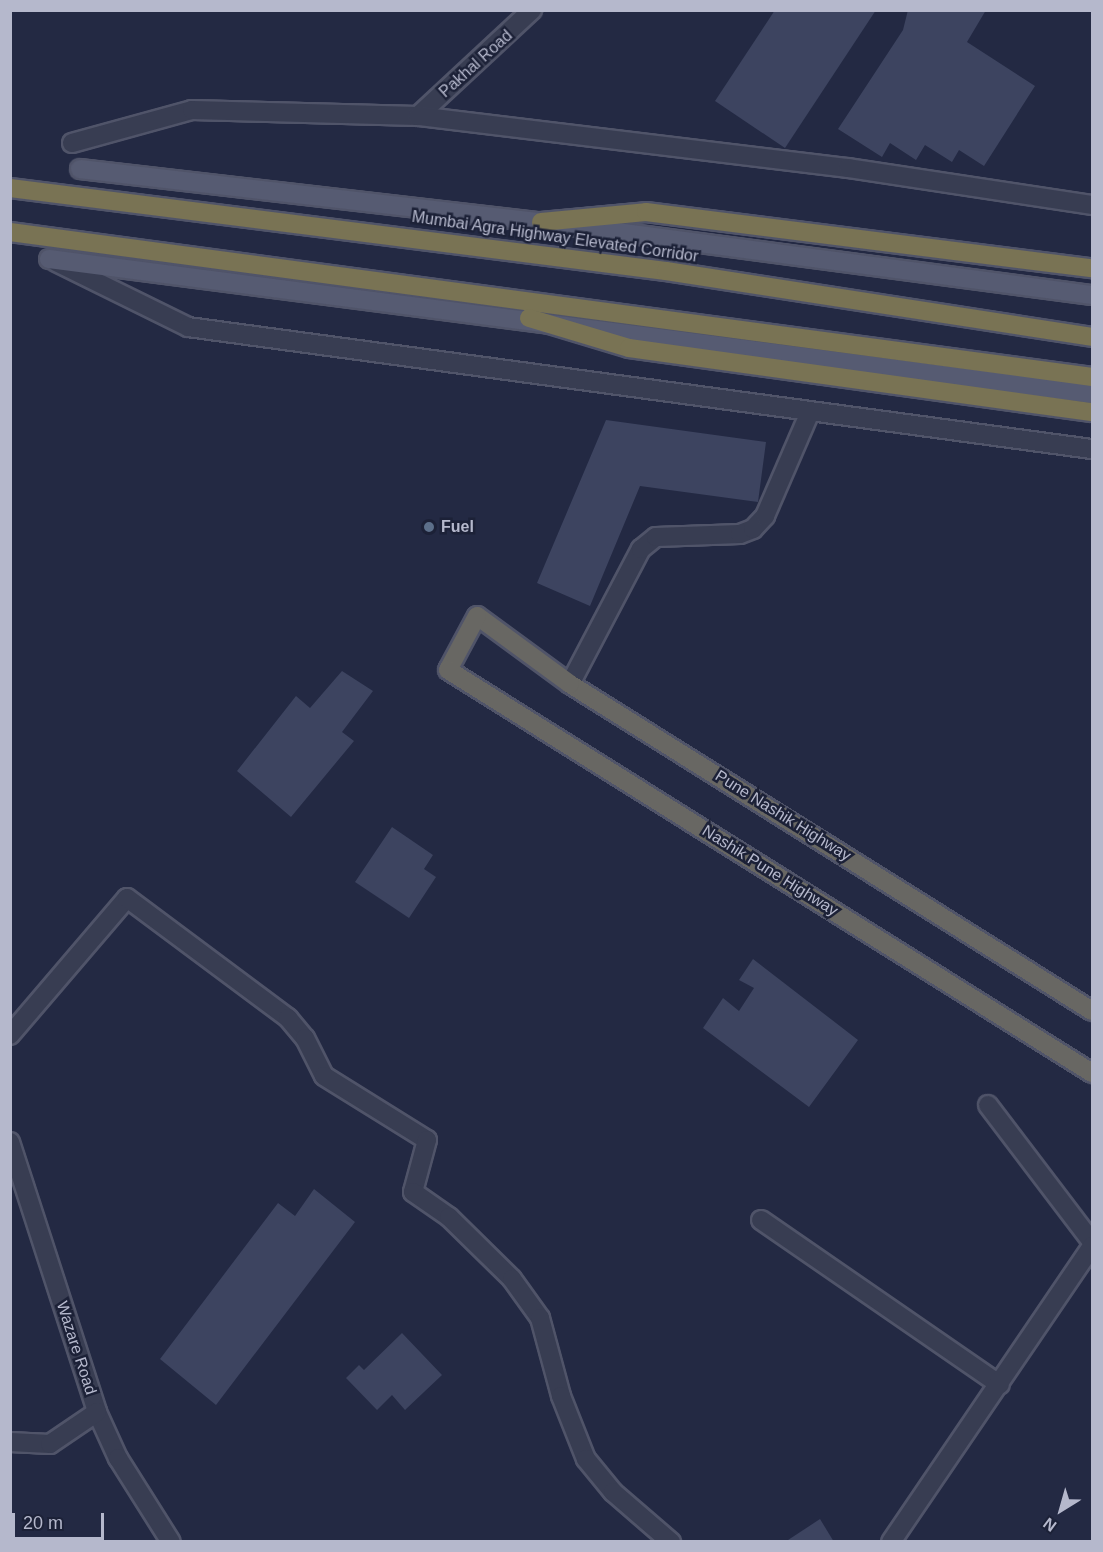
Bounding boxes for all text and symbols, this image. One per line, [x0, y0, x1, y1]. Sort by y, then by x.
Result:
street label: Pakhal Road [436, 26, 516, 102]
street label: Mumbai Agra Highway Elevated Corridor [410, 207, 700, 267]
place label: Fuel [441, 517, 474, 537]
marker: Fuel [422, 520, 436, 534]
street label: Pune Nashik Highway [712, 766, 854, 866]
street label: Nashik Pune Highway [699, 821, 841, 921]
street label: Wazare Road [52, 1299, 100, 1397]
north arrow [1031, 1480, 1091, 1540]
scale bar [15, 1501, 106, 1539]
text: 20 m [23, 1513, 63, 1533]
text: N [1040, 1515, 1060, 1535]

